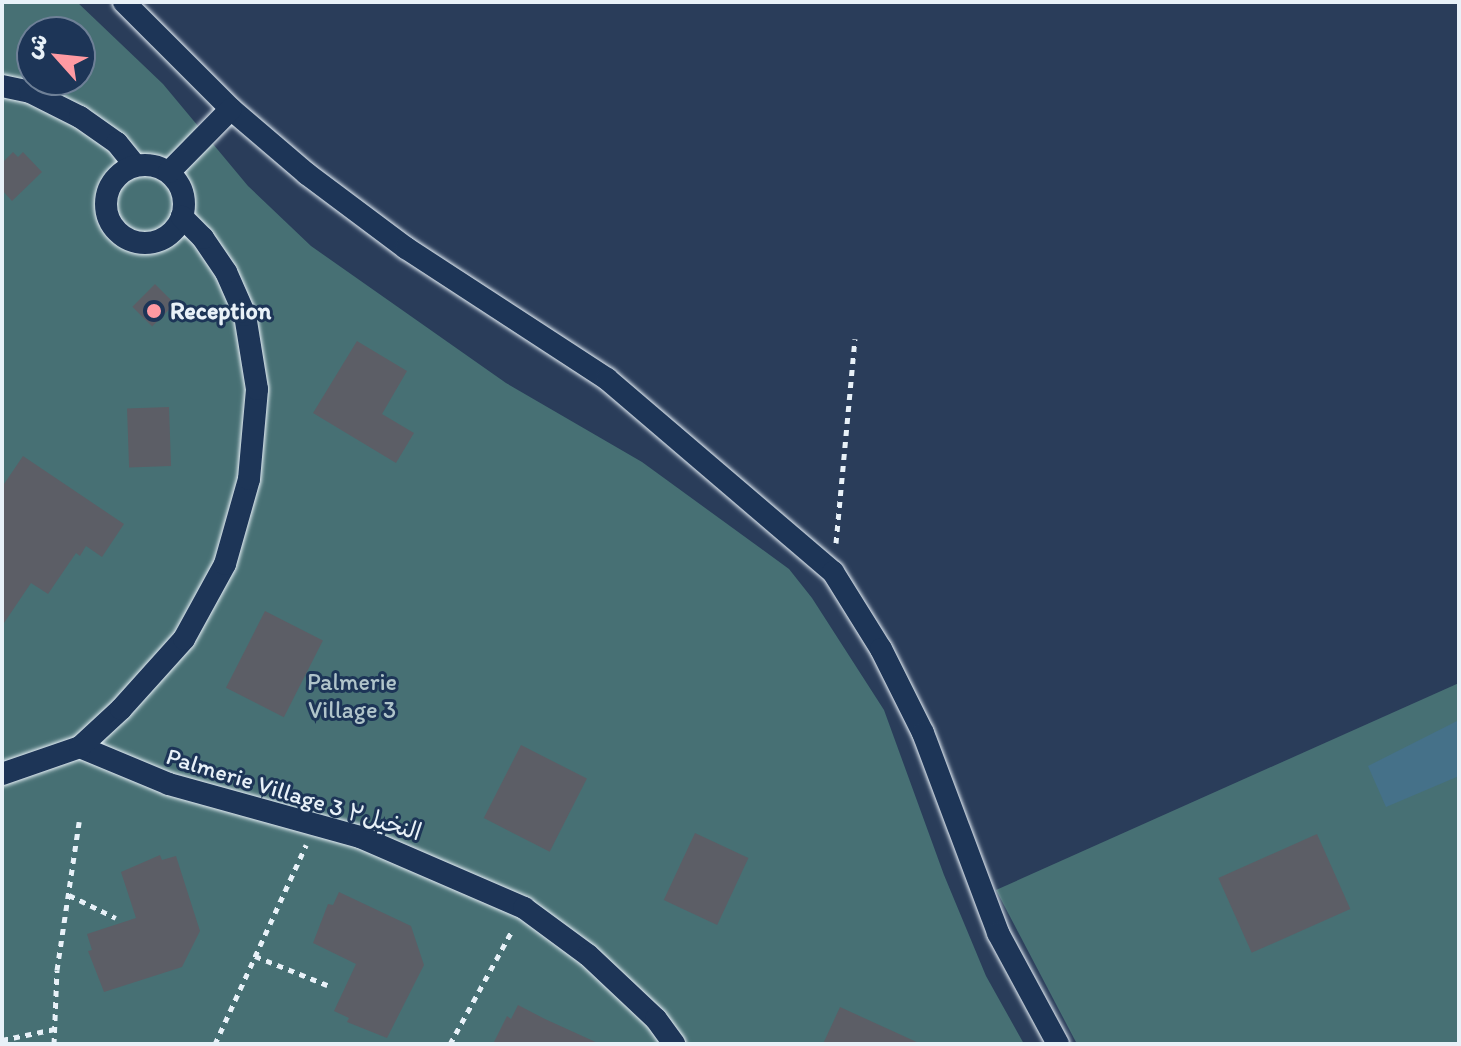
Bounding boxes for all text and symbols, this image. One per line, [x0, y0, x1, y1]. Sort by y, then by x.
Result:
north arrow [16, 16, 96, 96]
text: ش [18, 29, 53, 63]
place label: Reception [170, 297, 271, 325]
marker: Reception [145, 302, 163, 320]
park label: Palmerie Village 3 [307, 668, 397, 724]
street label: Palmerie Village 3 النخيل٣ [163, 742, 425, 846]

